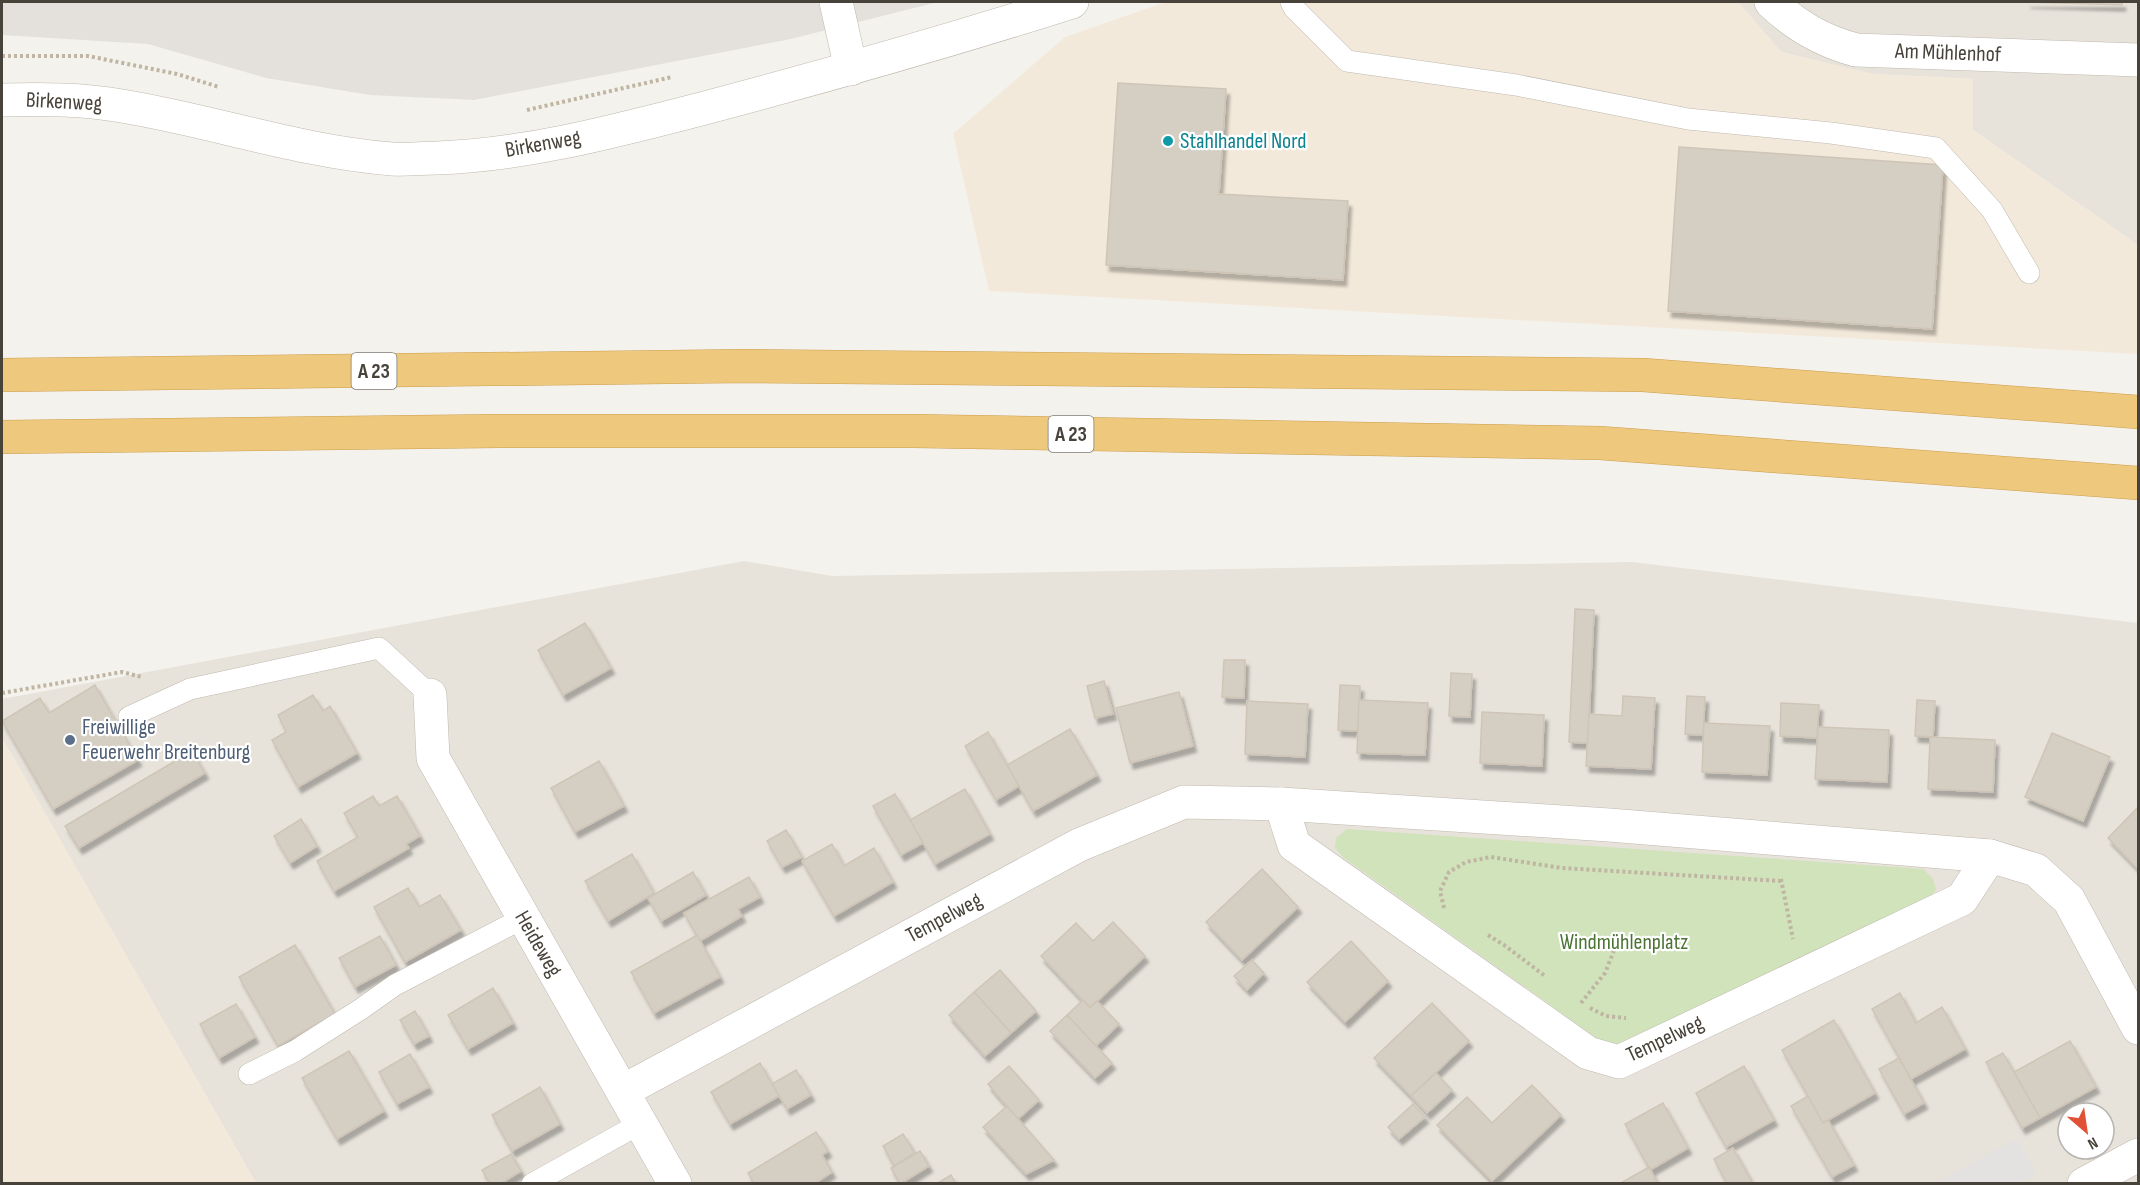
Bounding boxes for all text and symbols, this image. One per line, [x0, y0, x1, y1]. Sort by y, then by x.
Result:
street label: Am Mühlenhof [1893, 38, 2002, 68]
street label: Birkenweg [25, 87, 103, 117]
street label: Birkenweg [503, 124, 583, 164]
place label: Stahlhandel Nord [1180, 128, 1306, 155]
marker: Stahlhandel Nord [1161, 134, 1175, 148]
road number: A 23 [352, 353, 397, 389]
road number: A 23 [1048, 416, 1094, 452]
place label: Freiwillige Feuerwehr Breitenburg [82, 714, 250, 766]
marker: Freiwillige Feuerwehr Breitenburg [63, 733, 77, 747]
street label: Tempelweg [901, 887, 987, 949]
street label: Heideweg [508, 906, 568, 982]
park label: Windmühlenplatz [1560, 929, 1688, 956]
street label: Tempelweg [1622, 1009, 1708, 1069]
north arrow [2056, 1101, 2116, 1161]
text: N [2084, 1132, 2101, 1153]

